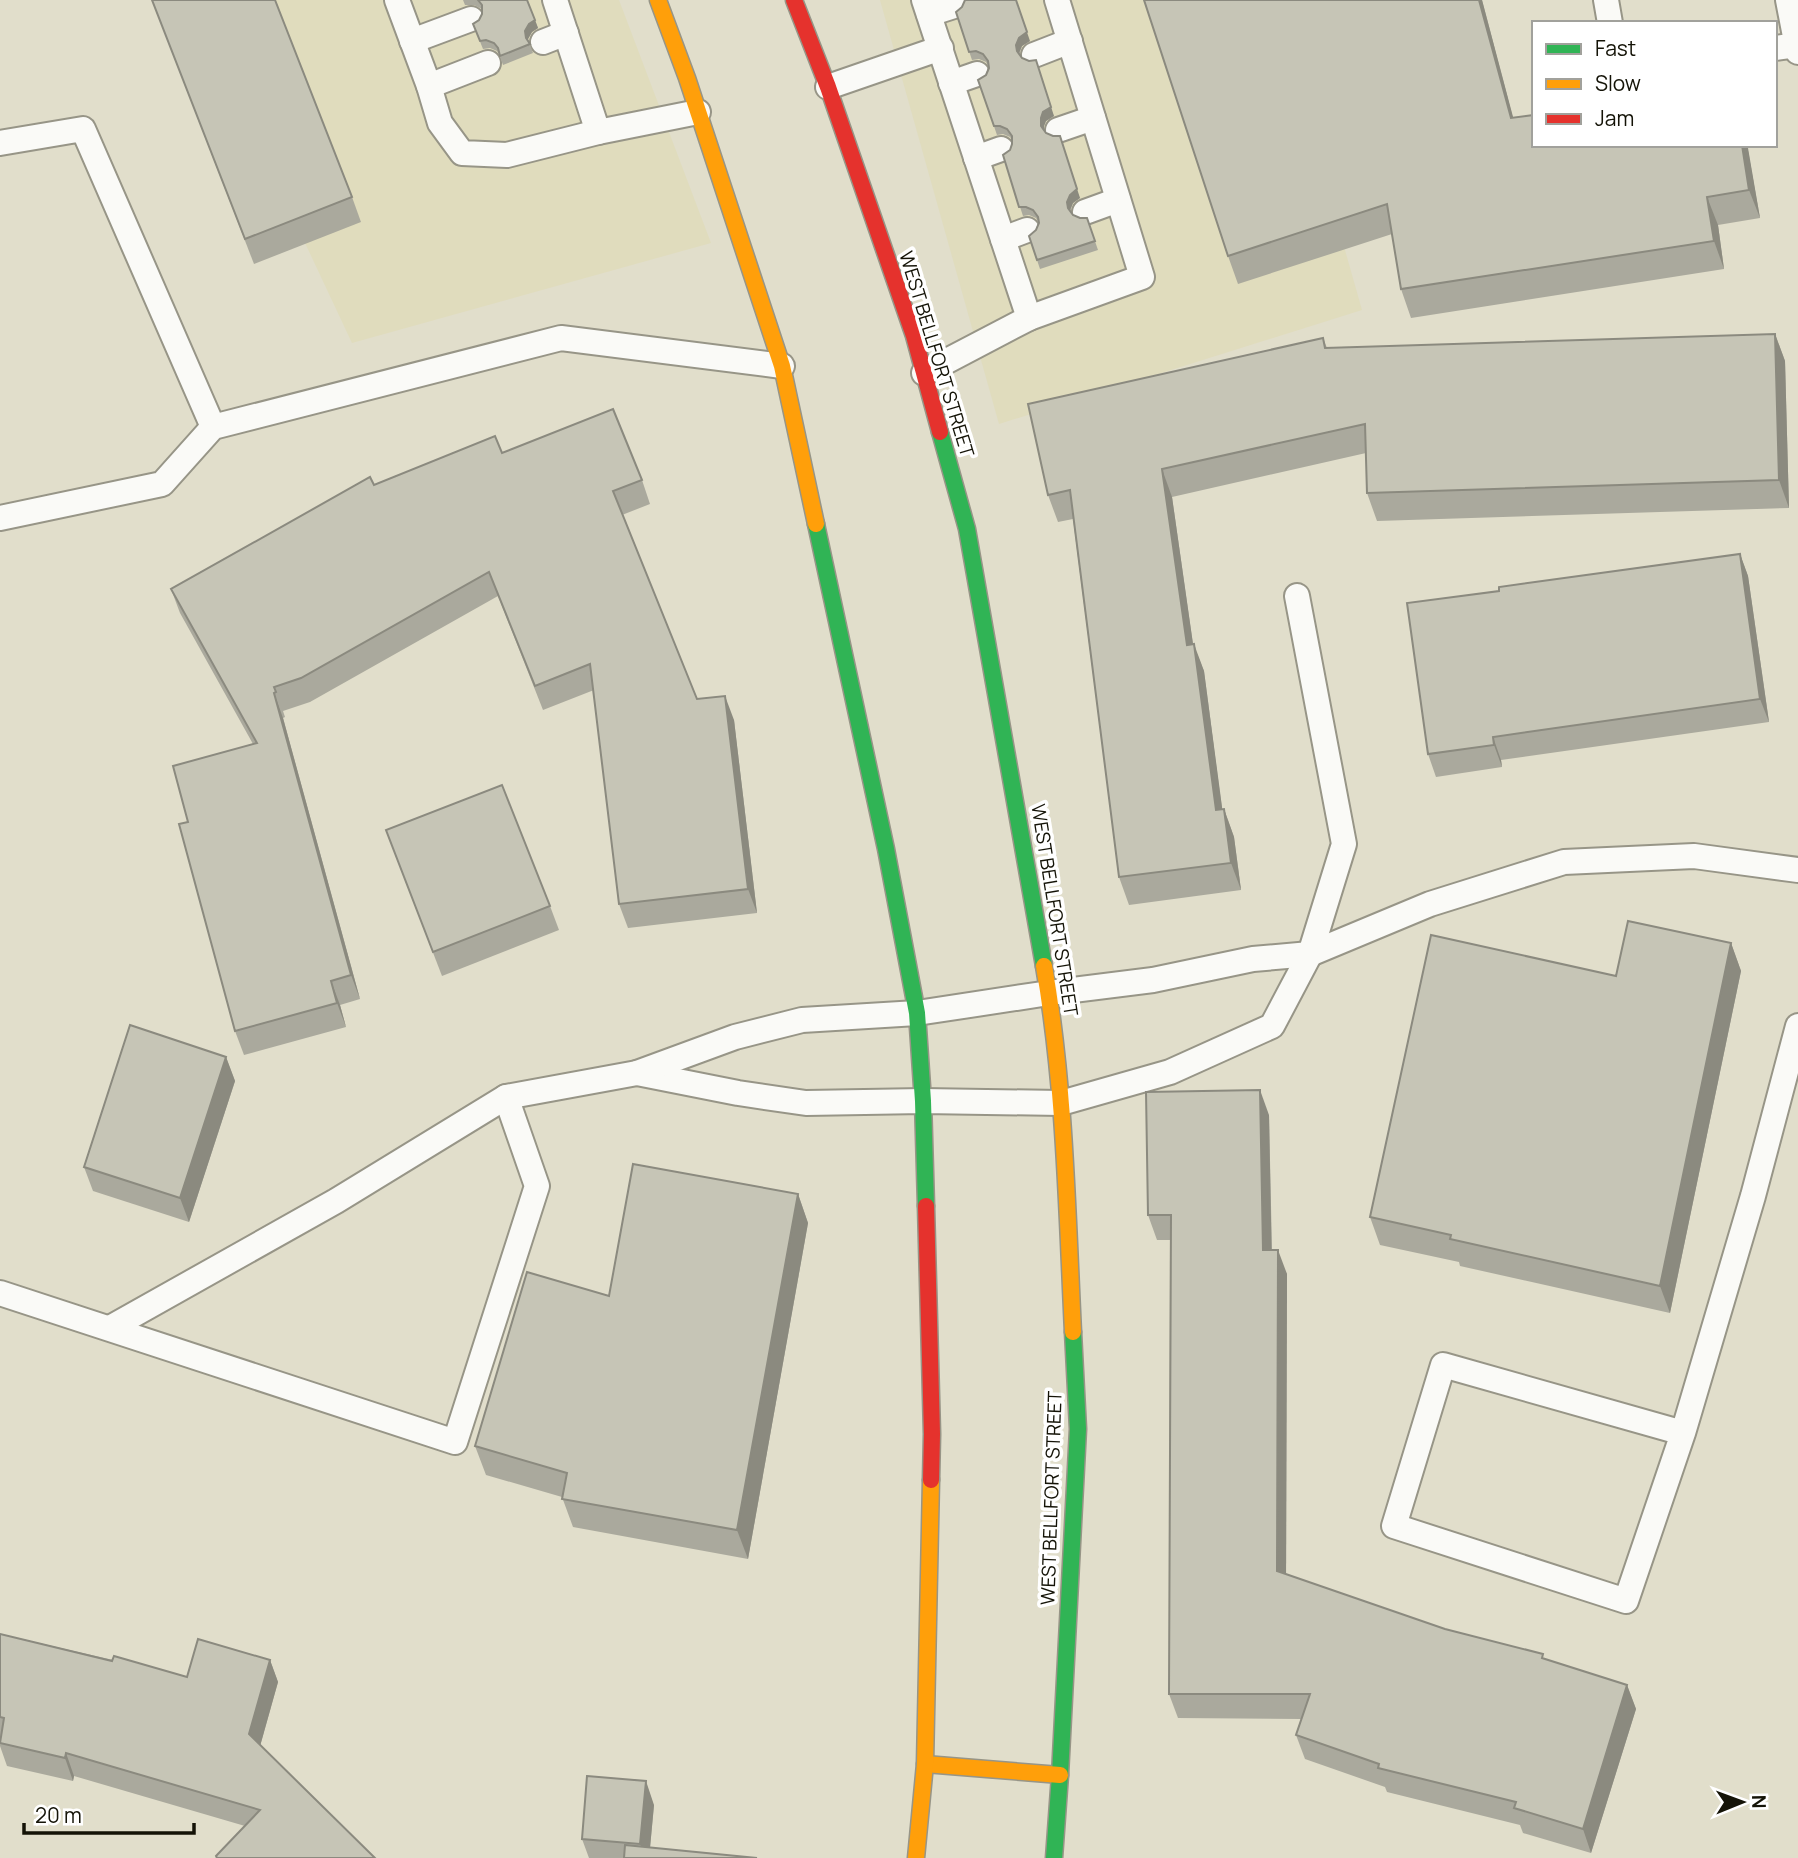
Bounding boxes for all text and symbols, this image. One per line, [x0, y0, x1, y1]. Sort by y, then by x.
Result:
legend [1532, 21, 1777, 147]
text: Fast [1595, 34, 1636, 62]
text: Slow [1595, 69, 1641, 97]
text: Jam [1595, 104, 1634, 132]
street label: WEST BELLFORT STREET [893, 248, 981, 461]
street label: WEST BELLFORT STREET [1025, 802, 1085, 1018]
street label: WEST BELLFORT STREET [1034, 1390, 1068, 1605]
north arrow [1707, 1767, 1777, 1837]
scale bar [24, 1792, 194, 1836]
text: N [1746, 1795, 1772, 1809]
text: 20 m [35, 1801, 82, 1829]

